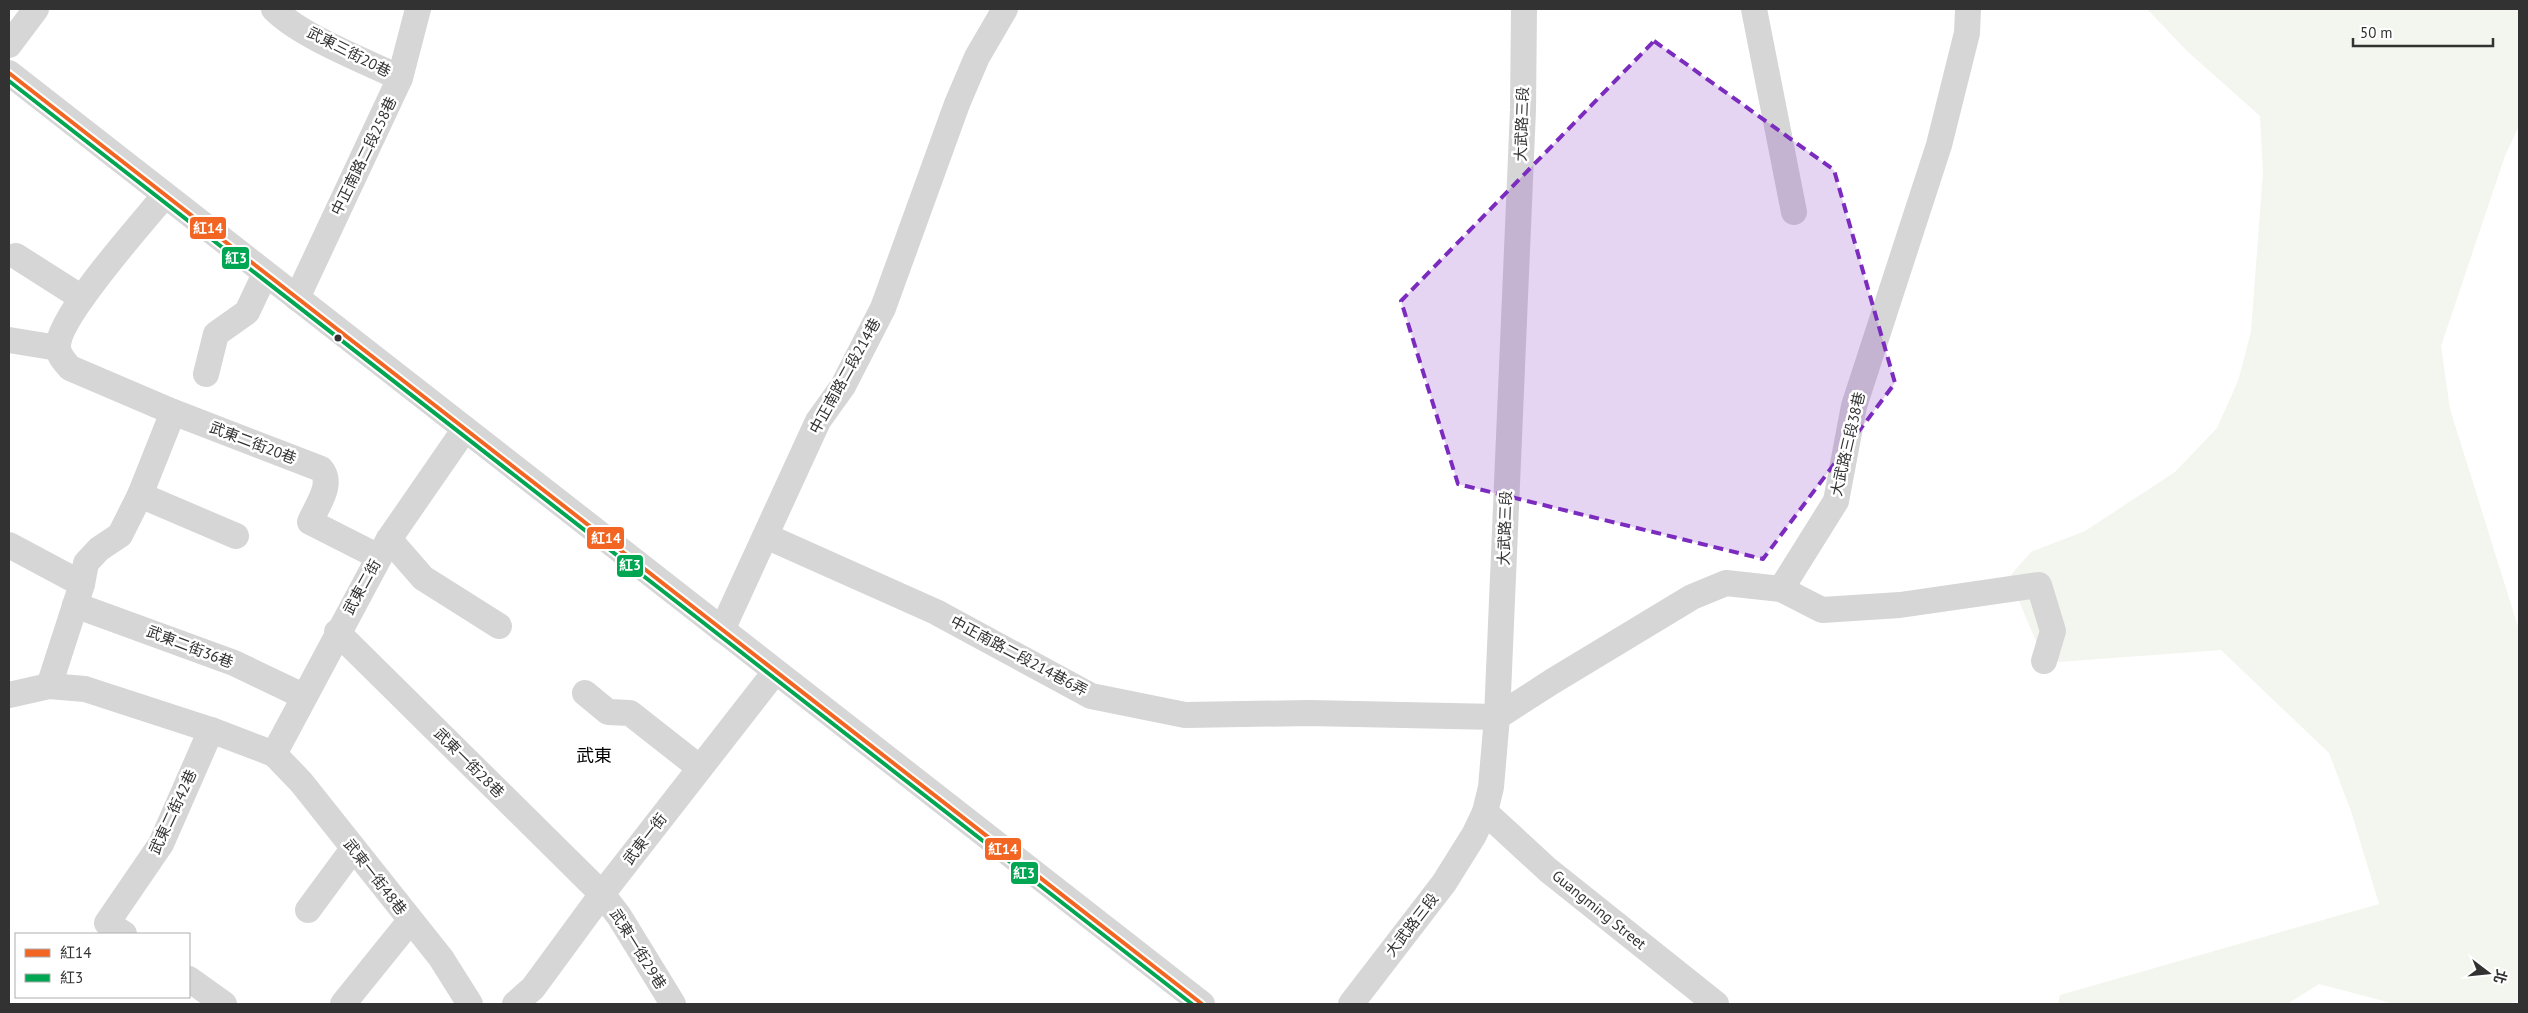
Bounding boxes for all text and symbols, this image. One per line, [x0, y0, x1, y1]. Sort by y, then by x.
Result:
scale bar [2353, 15, 2493, 47]
street label: 武東三街20巷 [304, 22, 394, 81]
text: 50 m [2360, 23, 2393, 42]
street label: 大武路三段 [1511, 86, 1532, 162]
street label: 中正南路二段258巷 [327, 93, 400, 218]
line badge: 紅14 [189, 216, 227, 240]
text: 紅14 [193, 219, 223, 237]
line badge: 紅3 [221, 246, 250, 270]
text: 紅3 [225, 249, 247, 267]
street label: 中正南路二段214巷 [805, 315, 884, 437]
unlabelled marker [333, 333, 343, 343]
street label: 大武路三段38巷 [1826, 390, 1869, 498]
street label: 武東二街20巷 [207, 417, 299, 468]
street label: 大武路三段 [1494, 490, 1515, 566]
line badge: 紅14 [586, 526, 625, 550]
text: 紅14 [591, 529, 621, 547]
line badge: 紅3 [616, 554, 644, 578]
street label: 武東二街 [339, 556, 384, 618]
text: 紅3 [619, 556, 641, 574]
street label: 中正南路二段214巷6弄 [947, 611, 1091, 700]
street label: 武東二街36巷 [144, 621, 236, 672]
street label: 武東一街28巷 [430, 724, 508, 802]
district label: 武東 [576, 744, 612, 767]
street label: 武東二街42巷 [145, 766, 200, 857]
street label: 武東一街 [619, 809, 671, 868]
street label: 武東一街48巷 [340, 835, 411, 919]
line badge: 紅14 [984, 837, 1022, 861]
text: 紅14 [988, 840, 1018, 858]
line badge: 紅3 [1010, 861, 1039, 885]
text: 紅3 [1013, 864, 1035, 882]
street label: Guangming Street [1548, 866, 1650, 953]
street label: 大武路三段 [1381, 889, 1442, 960]
street label: 武東一街29巷 [606, 905, 671, 993]
legend [15, 933, 190, 998]
text: 紅14 [60, 943, 91, 962]
north arrow [2463, 948, 2513, 998]
text: 北 [2490, 967, 2511, 986]
text: 紅3 [60, 968, 83, 987]

